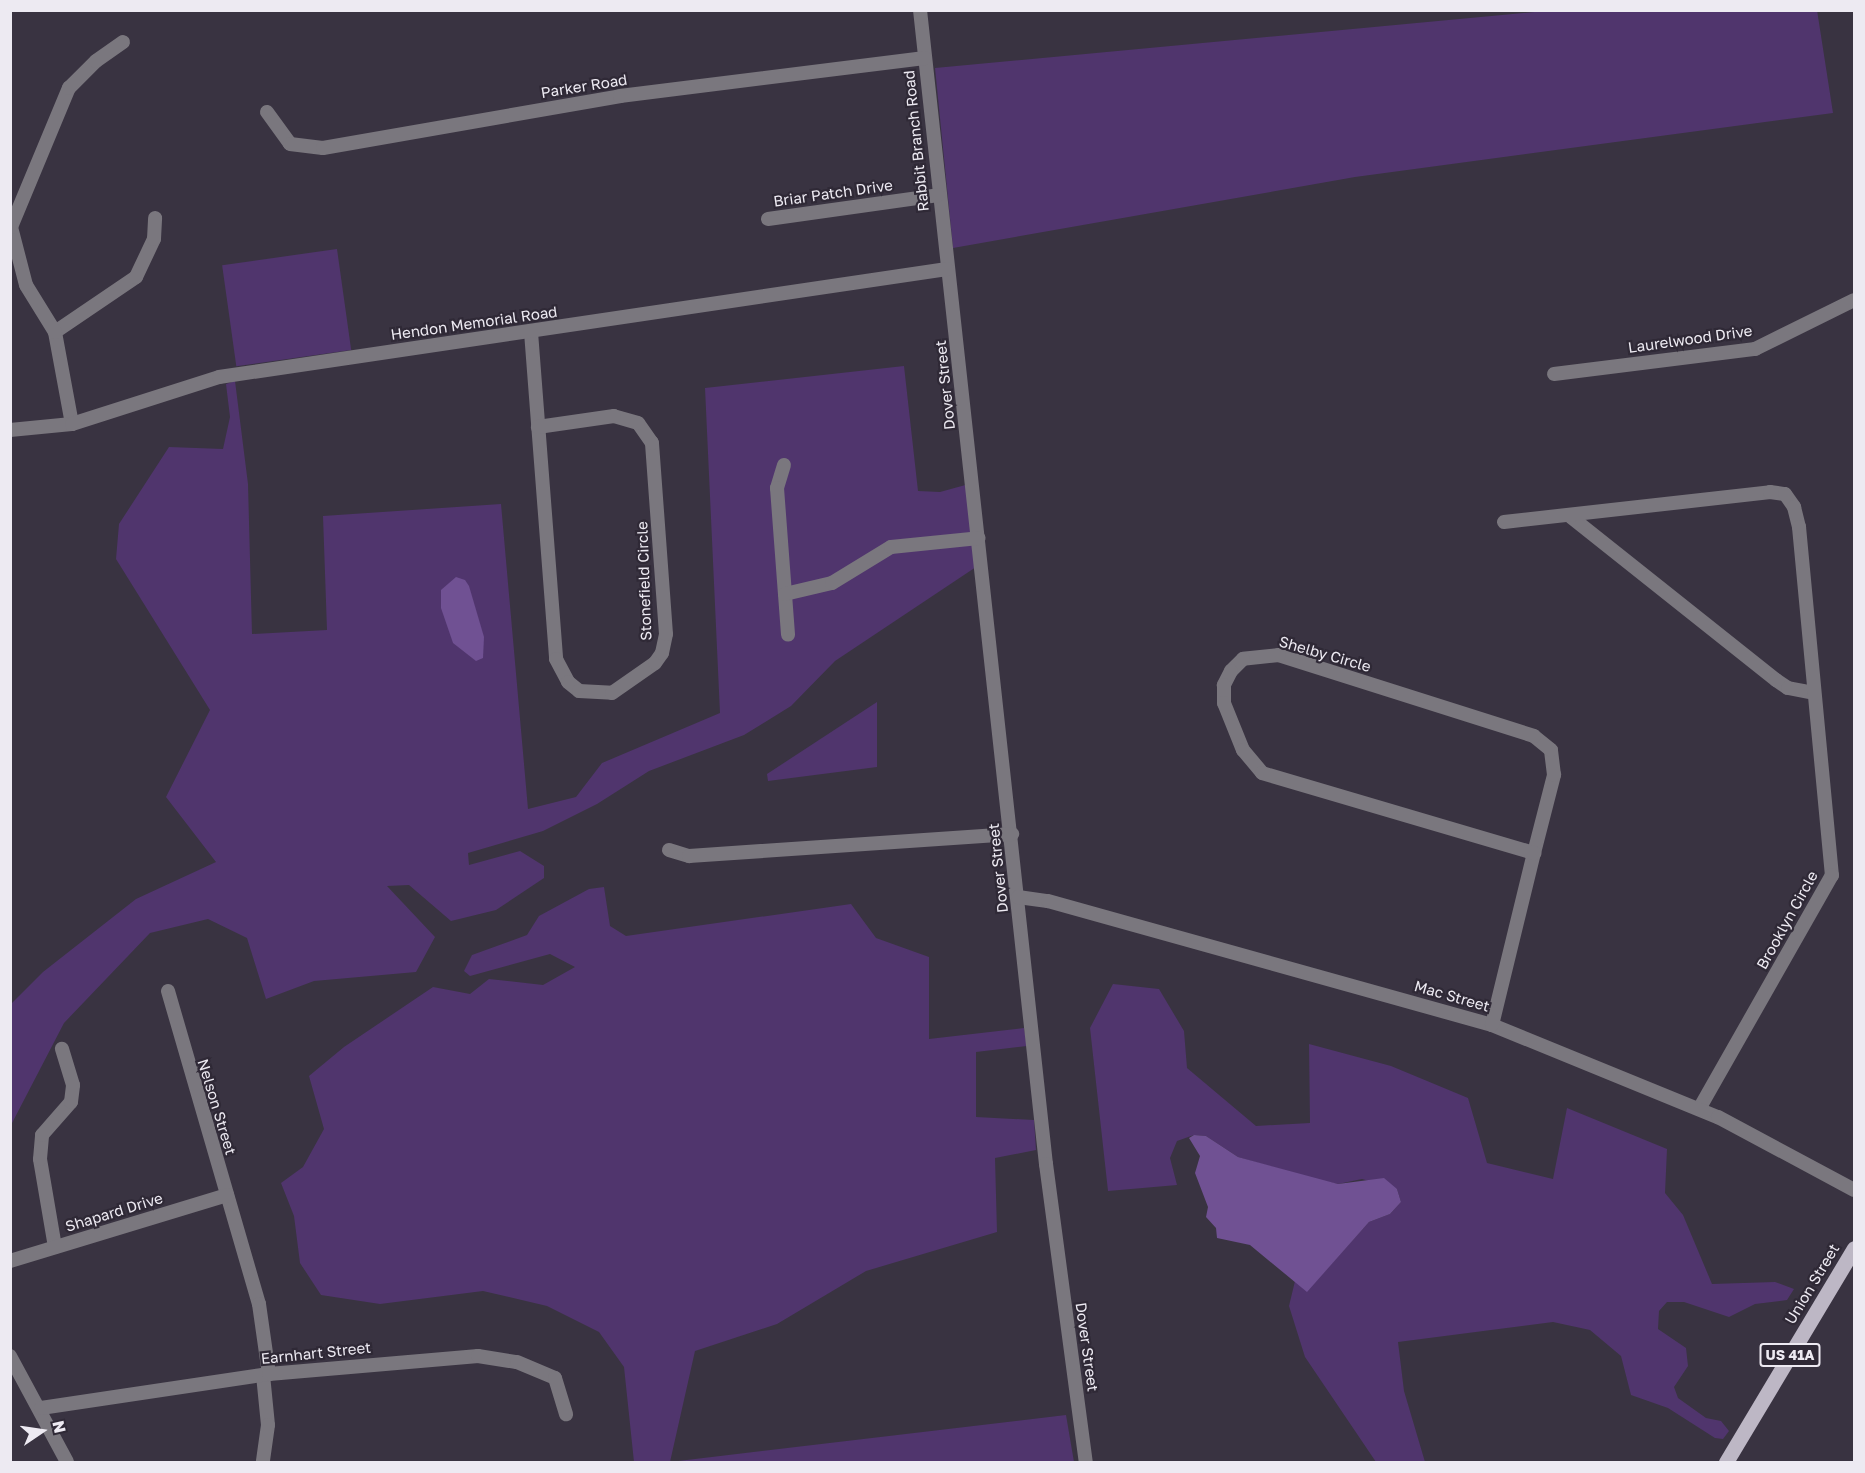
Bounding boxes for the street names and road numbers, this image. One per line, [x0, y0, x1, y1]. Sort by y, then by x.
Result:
street label: Rabbit Branch Road [900, 69, 932, 213]
street label: Parker Road [540, 70, 628, 102]
street label: Briar Patch Drive [772, 176, 894, 210]
street label: Hendon Memorial Road [390, 302, 558, 344]
street label: Laurelwood Drive [1627, 321, 1753, 357]
street label: Dover Street [931, 339, 959, 431]
street label: Stonefield Circle [633, 521, 655, 641]
street label: Shelby Circle [1277, 632, 1373, 676]
street label: Dover Street [984, 822, 1012, 914]
street label: Brooklyn Circle [1753, 868, 1821, 972]
street label: Mac Street [1412, 977, 1492, 1015]
street label: Nelson Street [194, 1057, 240, 1157]
street label: Shapard Drive [63, 1189, 165, 1235]
street label: Union Street [1781, 1241, 1843, 1327]
street label: Dover Street [1072, 1301, 1102, 1393]
street label: Earnhart Street [260, 1338, 372, 1368]
road number: US 41A [1758, 1344, 1822, 1366]

